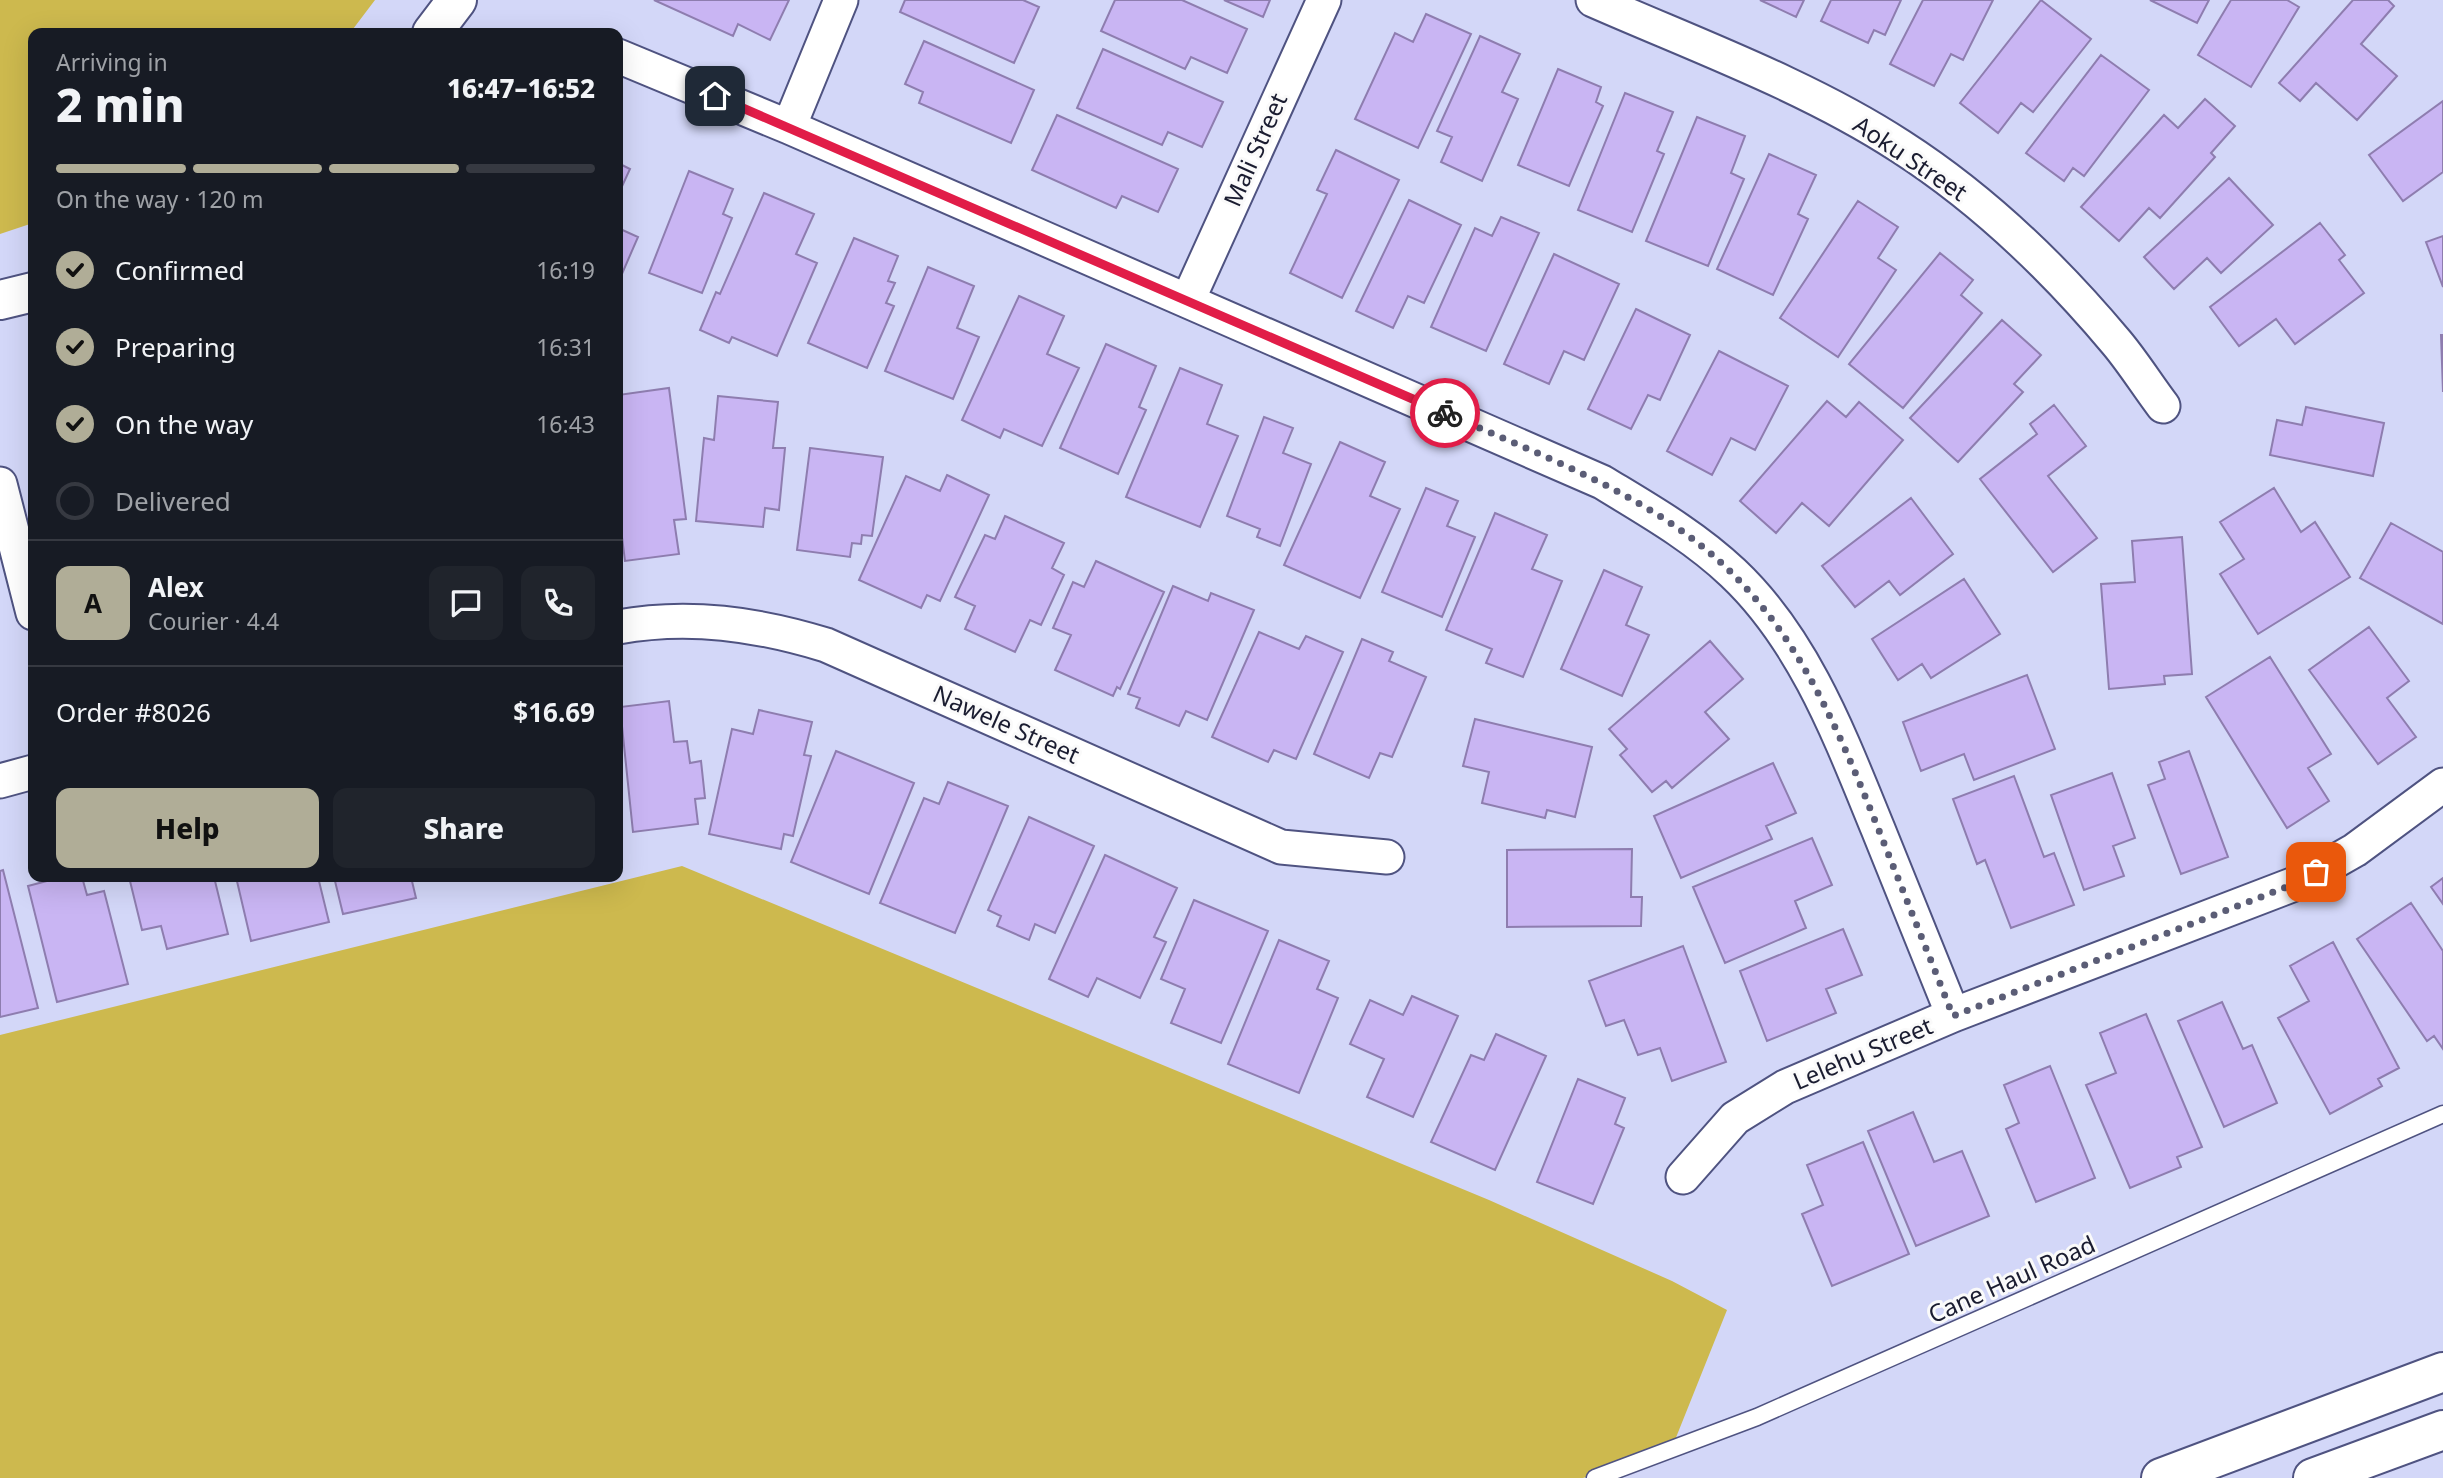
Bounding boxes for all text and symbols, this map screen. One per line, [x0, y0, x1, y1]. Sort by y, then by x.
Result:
text: Arriving in [56, 46, 168, 78]
pin [685, 66, 745, 126]
text: 16:47–16:52 [447, 70, 595, 106]
text: 2 min [56, 73, 185, 135]
icon: home [696, 77, 734, 115]
street label: Mali Street [1215, 87, 1294, 211]
street label: Aoku Street [1847, 108, 1975, 208]
text: On the way · 120 m [56, 183, 263, 215]
icon: check [56, 251, 94, 289]
text: Confirmed [115, 252, 245, 288]
text: 16:19 [536, 254, 595, 286]
icon: check [56, 328, 94, 366]
text: Preparing [115, 329, 236, 365]
text: 16:31 [536, 331, 595, 363]
courier [1410, 378, 1480, 448]
icon: bike [1426, 394, 1464, 432]
icon: check [56, 405, 94, 443]
text: On the way [115, 406, 253, 442]
text: 16:43 [536, 408, 595, 440]
text: Delivered [115, 483, 231, 519]
button: chat [429, 566, 503, 640]
button: phone [521, 566, 595, 640]
text: Alex [148, 569, 204, 605]
text: A [84, 585, 102, 621]
text: Courier · 4.4 [148, 605, 279, 637]
street label: Nawele Street [928, 677, 1085, 771]
text: Order #8026 [56, 694, 211, 730]
text: $16.69 [513, 694, 595, 730]
button: Help [56, 788, 319, 868]
button: Share [333, 788, 595, 868]
pin [2286, 842, 2346, 902]
icon: bag [2297, 853, 2335, 891]
street label: Lelehu Street [1787, 1008, 1938, 1097]
street label: Cane Haul Road [1923, 1227, 2100, 1330]

